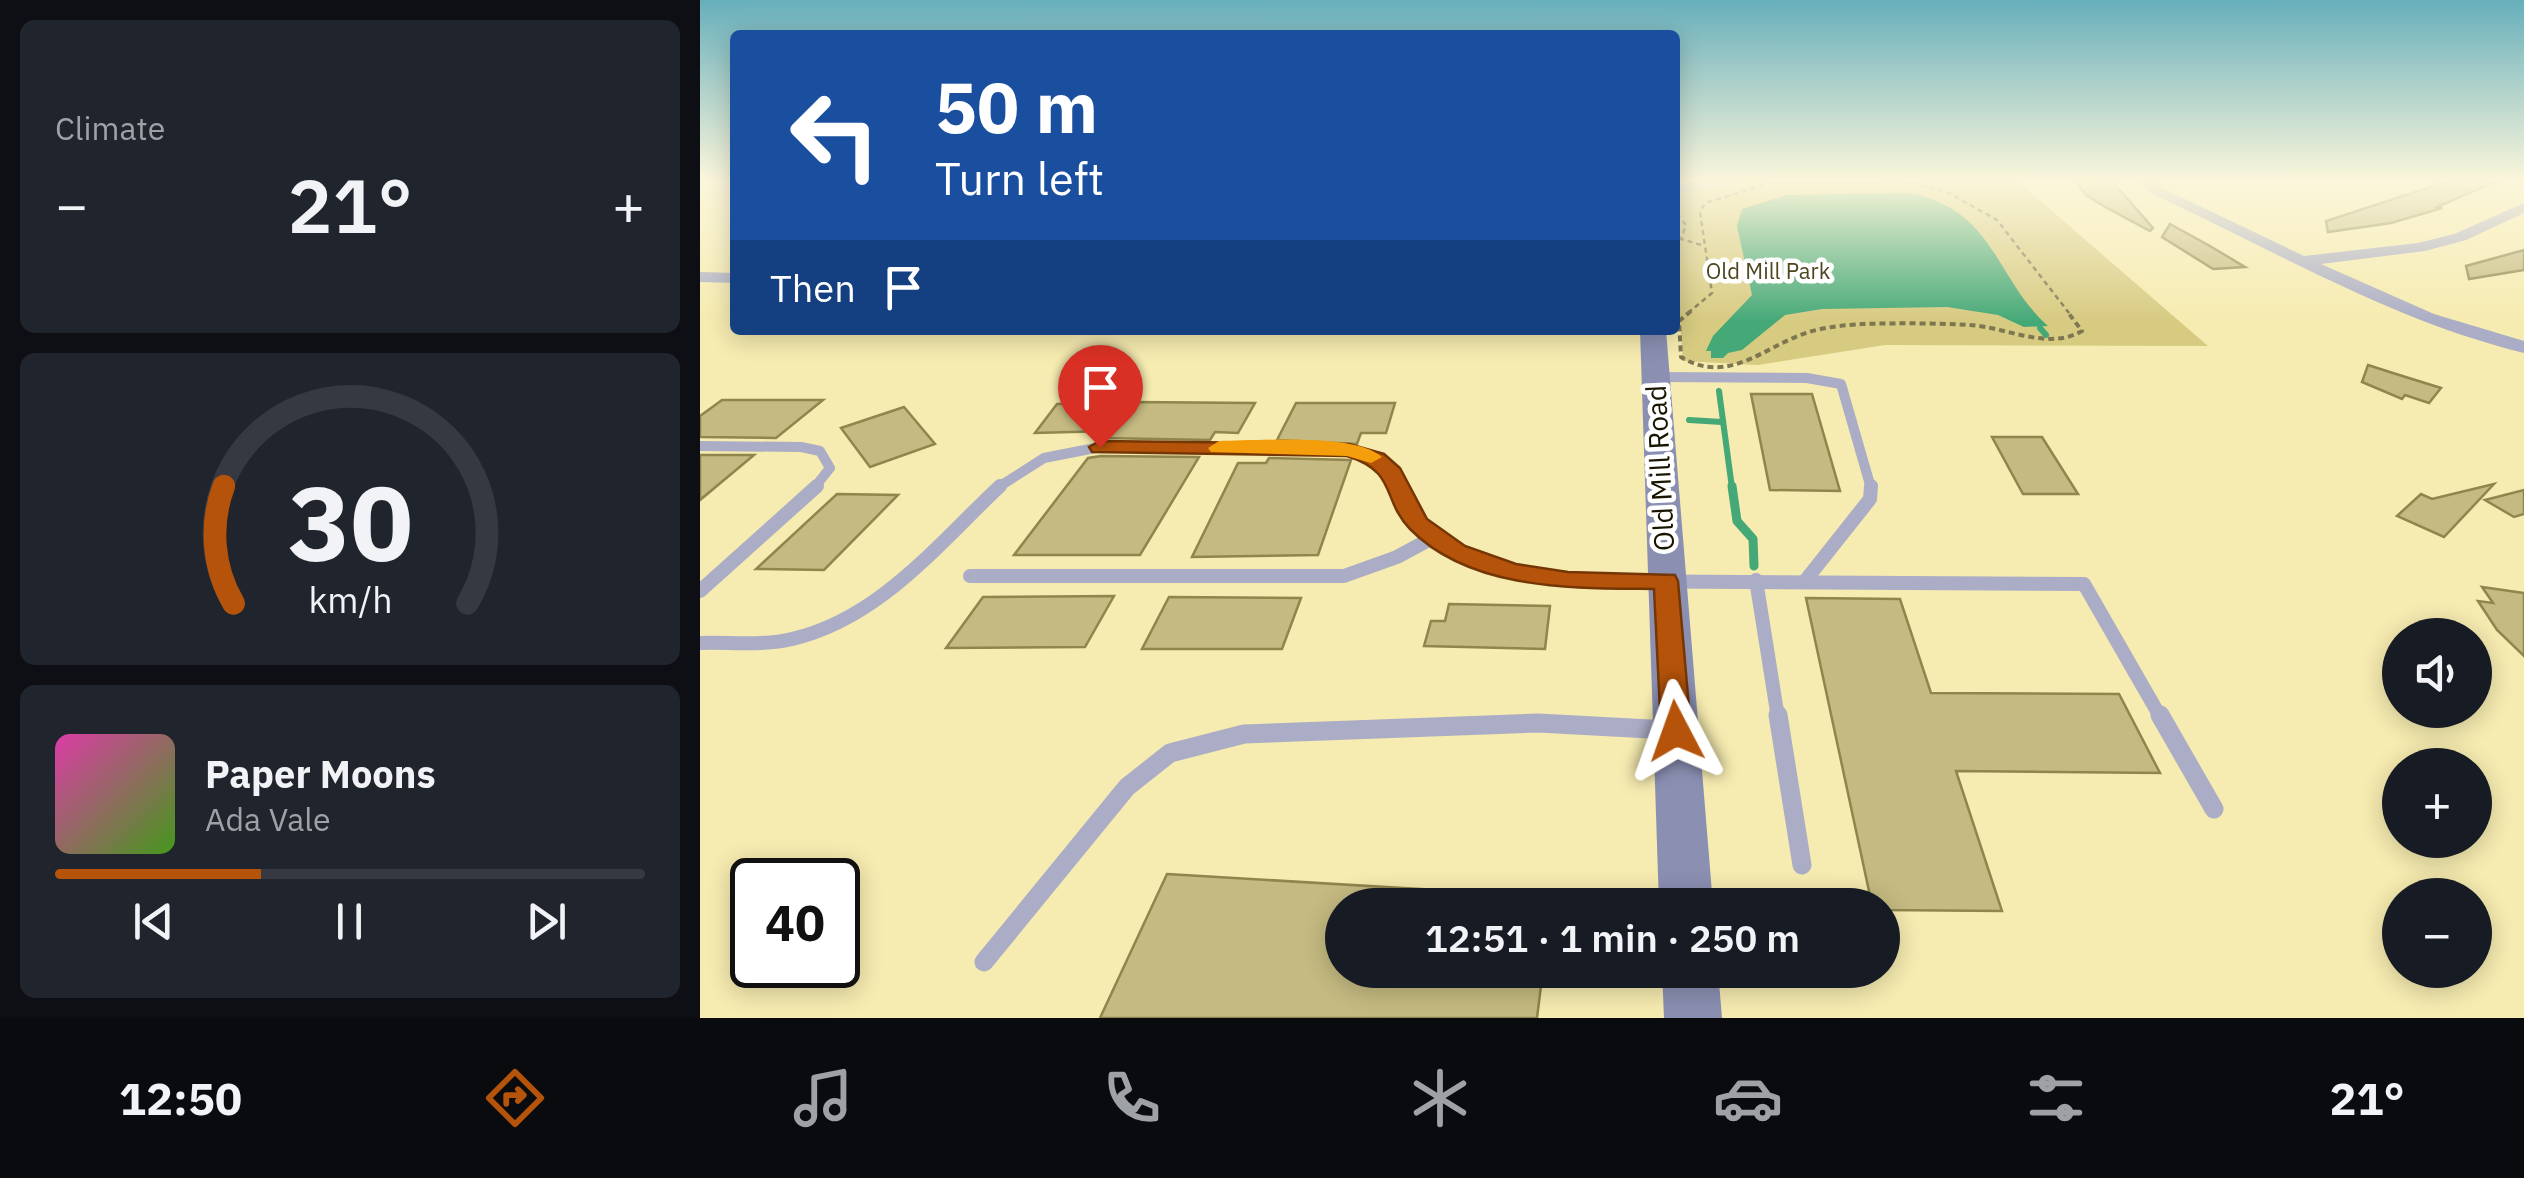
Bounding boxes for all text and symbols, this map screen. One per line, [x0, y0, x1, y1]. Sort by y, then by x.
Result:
text: 50 m [935, 61, 1098, 152]
icon: left [770, 70, 900, 200]
text: Climate [55, 107, 165, 149]
text: Turn left [935, 149, 1104, 207]
text: 21° [287, 156, 413, 254]
text: − [55, 169, 88, 240]
text: + [612, 169, 645, 240]
park label: Old Mill Park [1706, 256, 1831, 285]
icon: arrive [876, 260, 931, 315]
text: Then [770, 263, 856, 312]
pin [1058, 345, 1143, 448]
icon: arrive [1073, 360, 1128, 415]
street label: Old Mill Road [1637, 384, 1682, 552]
text: 30 [288, 454, 412, 590]
text: km/h [308, 576, 392, 623]
map controls [2382, 618, 2492, 988]
button: sound [2382, 618, 2492, 728]
position arrow [1624, 679, 1728, 783]
button: + [2382, 748, 2492, 858]
text: Paper Moons [205, 749, 436, 798]
text: Ada Vale [205, 798, 331, 840]
speed limit sign: 40 [730, 858, 860, 988]
button: − [2382, 878, 2492, 988]
icon: previous [126, 894, 181, 949]
icon: pause [322, 894, 377, 949]
icon: next [519, 894, 574, 949]
text: 12:51 · 1 min · 250 m [1425, 913, 1800, 962]
icon: directions [480, 1063, 550, 1133]
icon: music [788, 1063, 858, 1133]
icon: phone [1097, 1063, 1167, 1133]
icon: climate [1405, 1063, 1475, 1133]
icon: car [1713, 1063, 1783, 1133]
icon: filters [2021, 1063, 2091, 1133]
text: 12:50 [119, 1069, 242, 1127]
text: 21° [2330, 1069, 2405, 1127]

